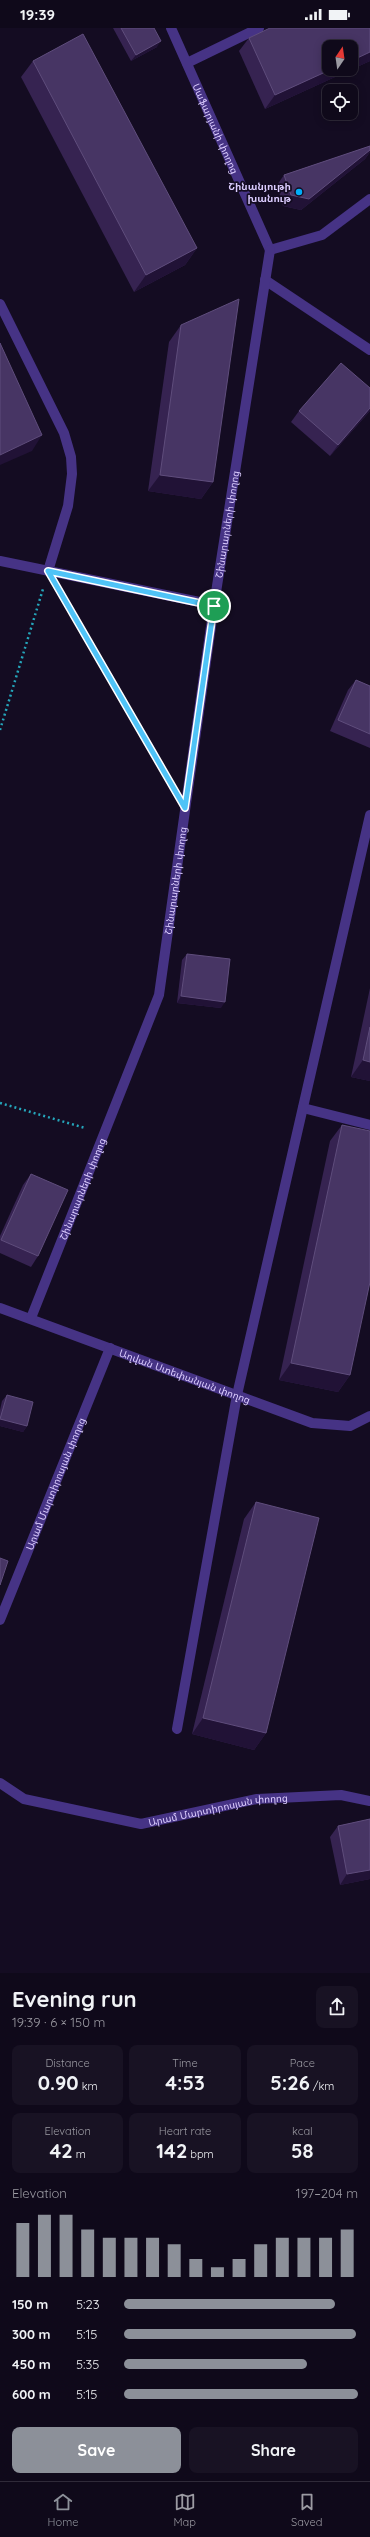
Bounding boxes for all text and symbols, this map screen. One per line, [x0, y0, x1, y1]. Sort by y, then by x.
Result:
text: 19:39 [20, 5, 55, 24]
north arrow [322, 40, 358, 76]
map controls [322, 40, 358, 120]
street label: Սաֆարյանի փողոց [190, 81, 242, 176]
button: locate [322, 84, 358, 120]
place label: Շինանյութի խանութ [228, 180, 291, 205]
marker: Շինանյութի խանութ [294, 187, 304, 197]
street label: Շինարարների փողոց [212, 470, 242, 579]
pin [197, 589, 231, 623]
icon: arrive [203, 595, 225, 617]
street label: Շինարարների փողոց [161, 826, 189, 935]
street label: Շինարարների փողոց [56, 1136, 108, 1242]
street label: Աղվան Ստեփանյան փողոց [117, 1346, 252, 1406]
street label: Արամ Մարտիրոսյան փողոց [22, 1415, 88, 1552]
street label: Արամ Մարտիրոսյան փողոց [147, 1791, 288, 1829]
text: Evening run [12, 1985, 137, 2013]
button: share [316, 1986, 358, 2028]
text: 19:39 · 6 × 150 m [12, 2014, 105, 2030]
text: Distance [46, 2056, 90, 2070]
text: Time [172, 2056, 198, 2070]
text: Pace [290, 2056, 315, 2070]
text: 0.90 [38, 2070, 79, 2095]
text: 4:53 [165, 2070, 205, 2095]
text: 5:26 [270, 2070, 310, 2095]
text: km [79, 2079, 98, 2093]
text: /km [310, 2079, 334, 2093]
text: Elevation [44, 2124, 91, 2138]
text: Heart rate [159, 2124, 211, 2138]
text: kcal [292, 2124, 313, 2138]
text: 42 [50, 2138, 73, 2163]
text: 142 [156, 2138, 187, 2163]
text: 58 [291, 2138, 314, 2163]
text: m [73, 2147, 86, 2161]
text: bpm [187, 2147, 214, 2161]
text: Elevation [12, 2185, 67, 2201]
text: 197–204 m [296, 2185, 358, 2201]
text: 150 m [12, 2296, 48, 2312]
text: 5:23 [76, 2296, 100, 2312]
text: 300 m [12, 2326, 51, 2342]
text: 5:15 [76, 2326, 97, 2342]
text: 450 m [12, 2356, 51, 2372]
text: 5:35 [76, 2356, 99, 2372]
text: 600 m [12, 2386, 51, 2402]
text: 5:15 [76, 2386, 97, 2402]
button: Save [12, 2427, 181, 2473]
button: Share [189, 2427, 358, 2473]
tab: Home [48, 2491, 78, 2529]
tab: Map [174, 2491, 196, 2529]
tab: Saved [291, 2491, 322, 2529]

